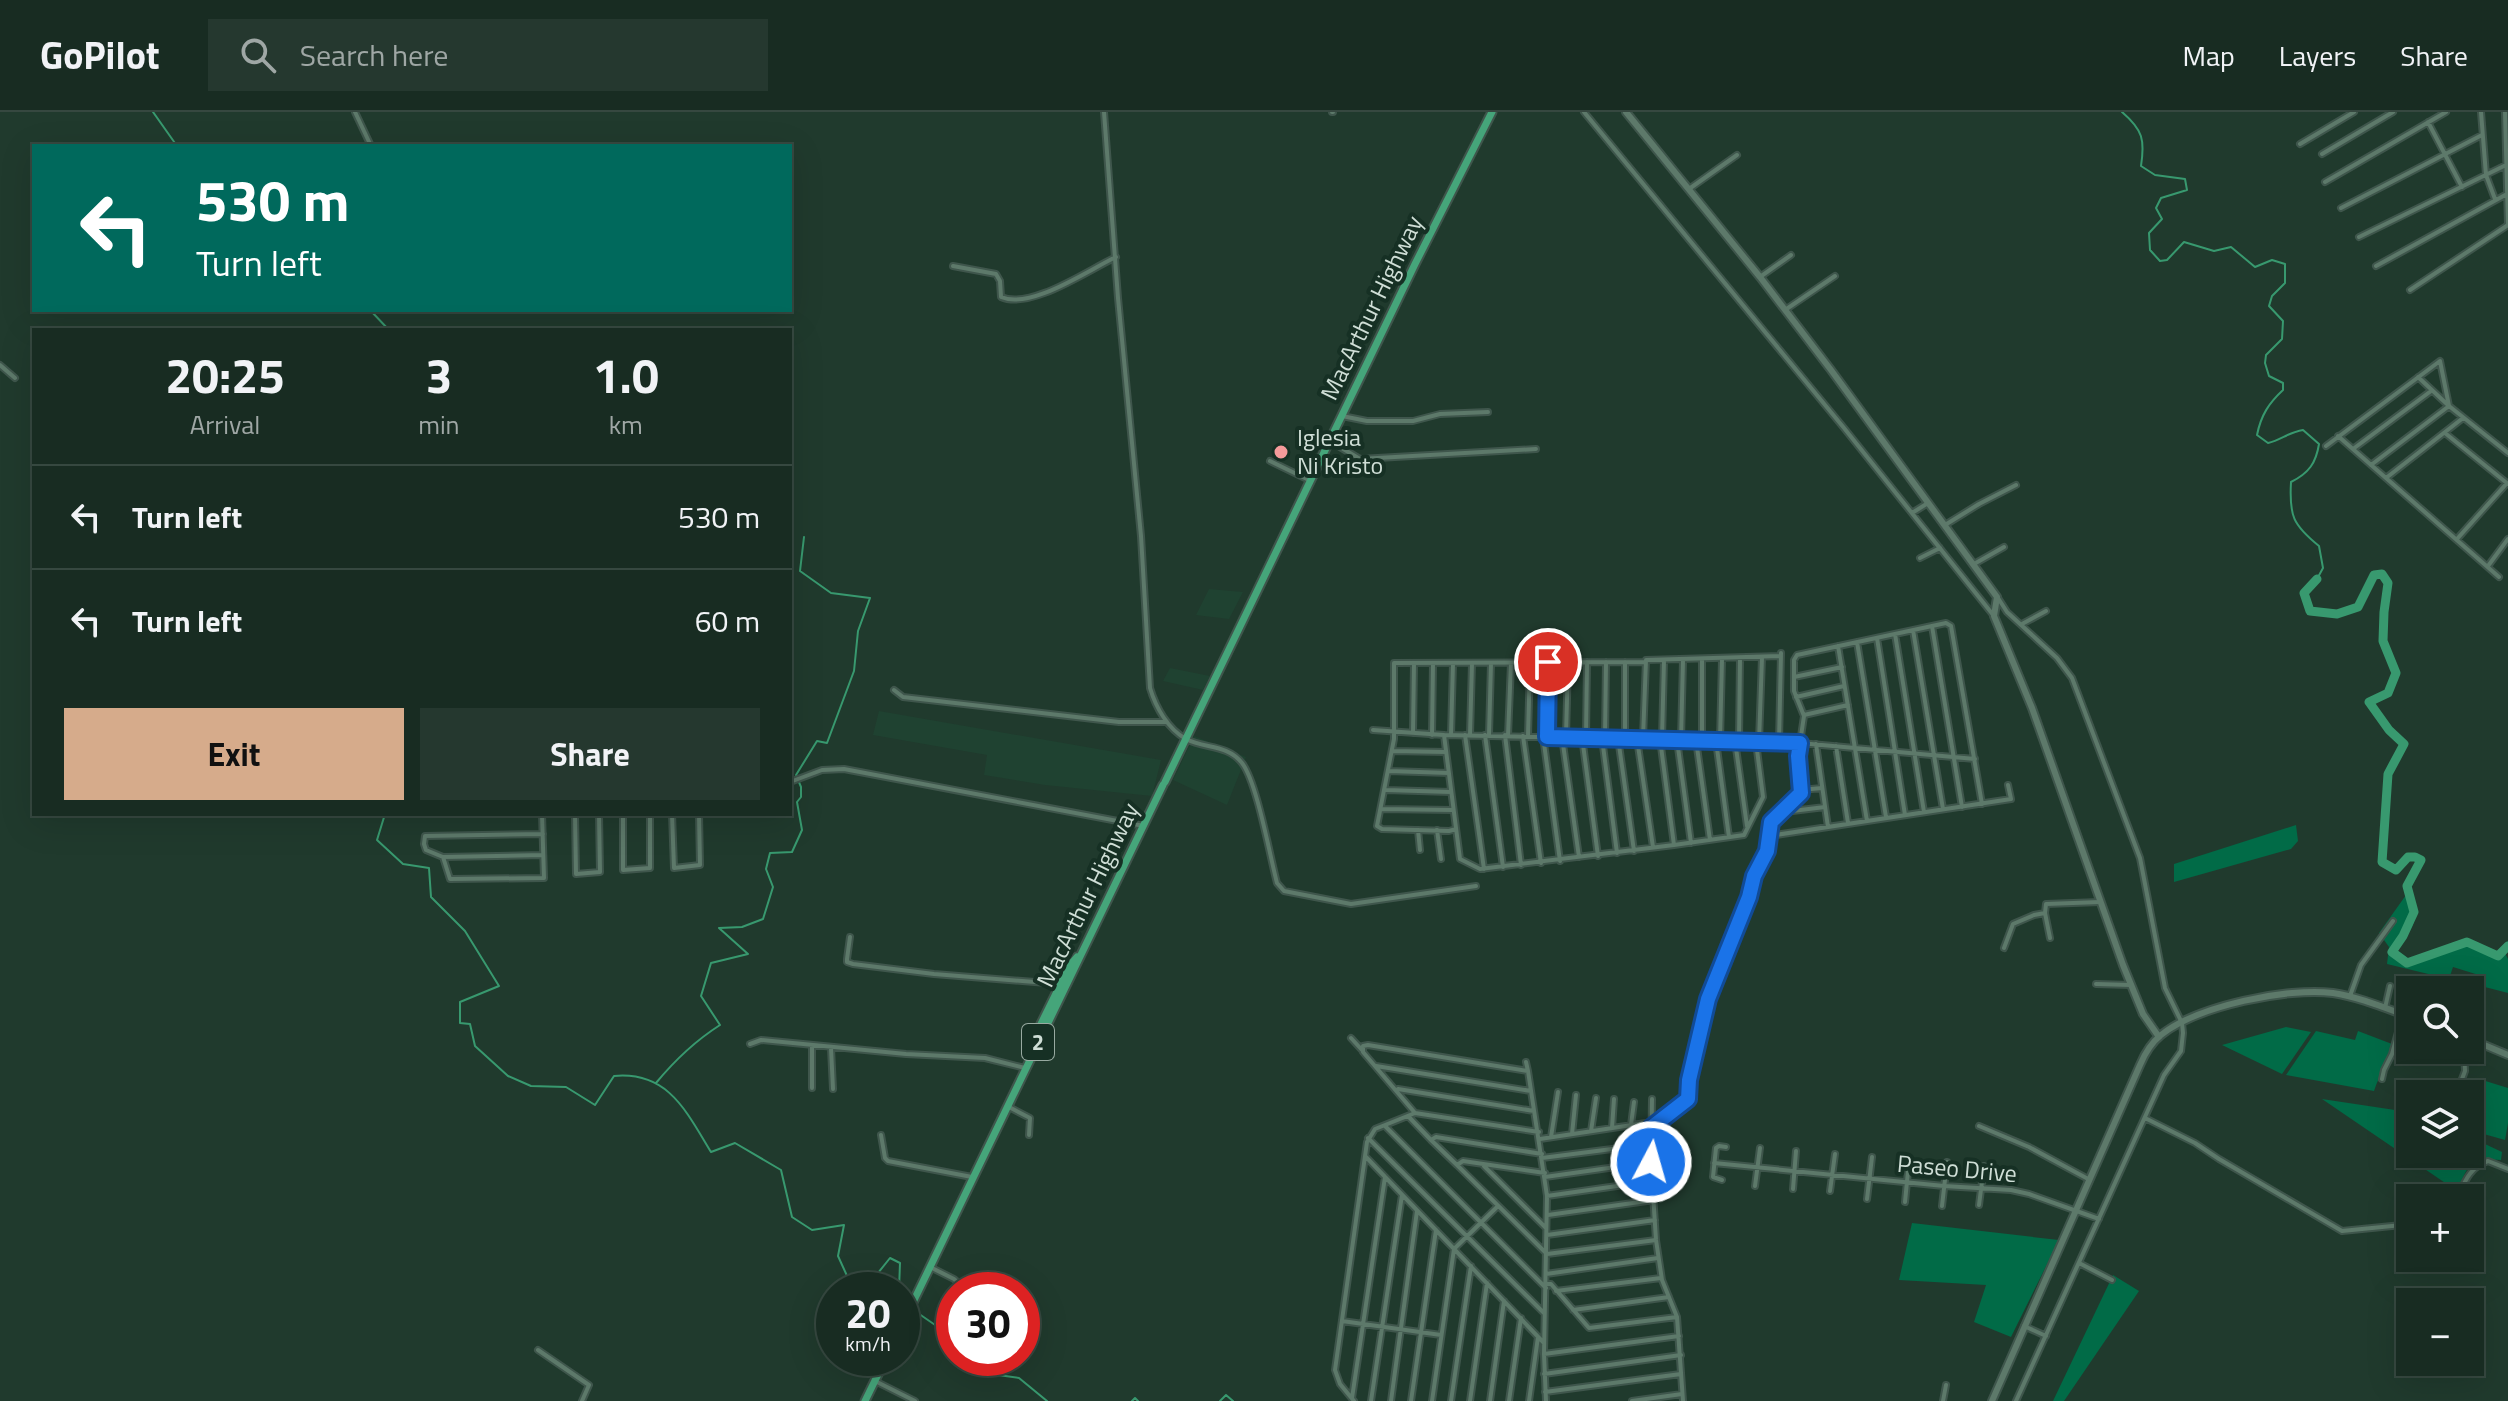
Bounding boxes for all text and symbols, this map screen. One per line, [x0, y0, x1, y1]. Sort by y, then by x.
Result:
search box [208, 19, 768, 91]
text: GoPilot [40, 26, 160, 84]
text: Search here [300, 32, 449, 78]
icon: search [236, 33, 280, 77]
text: Map [2182, 34, 2235, 77]
text: Layers [2279, 34, 2356, 77]
text: Share [2400, 34, 2468, 77]
text: 530 m [196, 158, 349, 243]
icon: left [64, 176, 168, 280]
street label: MacArthur Highway [1311, 209, 1432, 406]
text: Turn left [196, 235, 322, 290]
text: 20:25 [165, 339, 285, 412]
text: 3 [425, 339, 452, 412]
text: 1.0 [593, 339, 659, 412]
text: Arrival [190, 405, 260, 444]
text: min [418, 405, 460, 444]
text: km [609, 405, 643, 444]
place label: Iglesia Ni Kristo [1297, 419, 1383, 483]
marker: Iglesia Ni Kristo [1272, 443, 1290, 461]
text: Turn left [132, 494, 242, 540]
text: 530 m [678, 494, 760, 540]
icon: left [64, 495, 108, 539]
text: Turn left [132, 598, 242, 644]
text: 60 m [695, 598, 760, 644]
icon: left [64, 599, 108, 643]
pin [1514, 628, 1582, 696]
icon: arrive [1526, 640, 1570, 684]
button: Exit [64, 708, 404, 800]
button: Share [420, 708, 760, 800]
street label: MacArthur Highway [1027, 796, 1148, 993]
map controls [2396, 976, 2484, 1376]
button: search [2396, 976, 2484, 1064]
road number: 2 [1022, 1024, 1054, 1060]
button: layers [2396, 1080, 2484, 1168]
position arrow [1609, 1120, 1693, 1204]
street label: Paseo Drive [1896, 1145, 2018, 1191]
button: + [2396, 1184, 2484, 1272]
speed limit sign: 30 [936, 1272, 1040, 1376]
text: 20 [846, 1283, 890, 1344]
button: − [2396, 1288, 2484, 1376]
text: km/h [845, 1328, 891, 1359]

